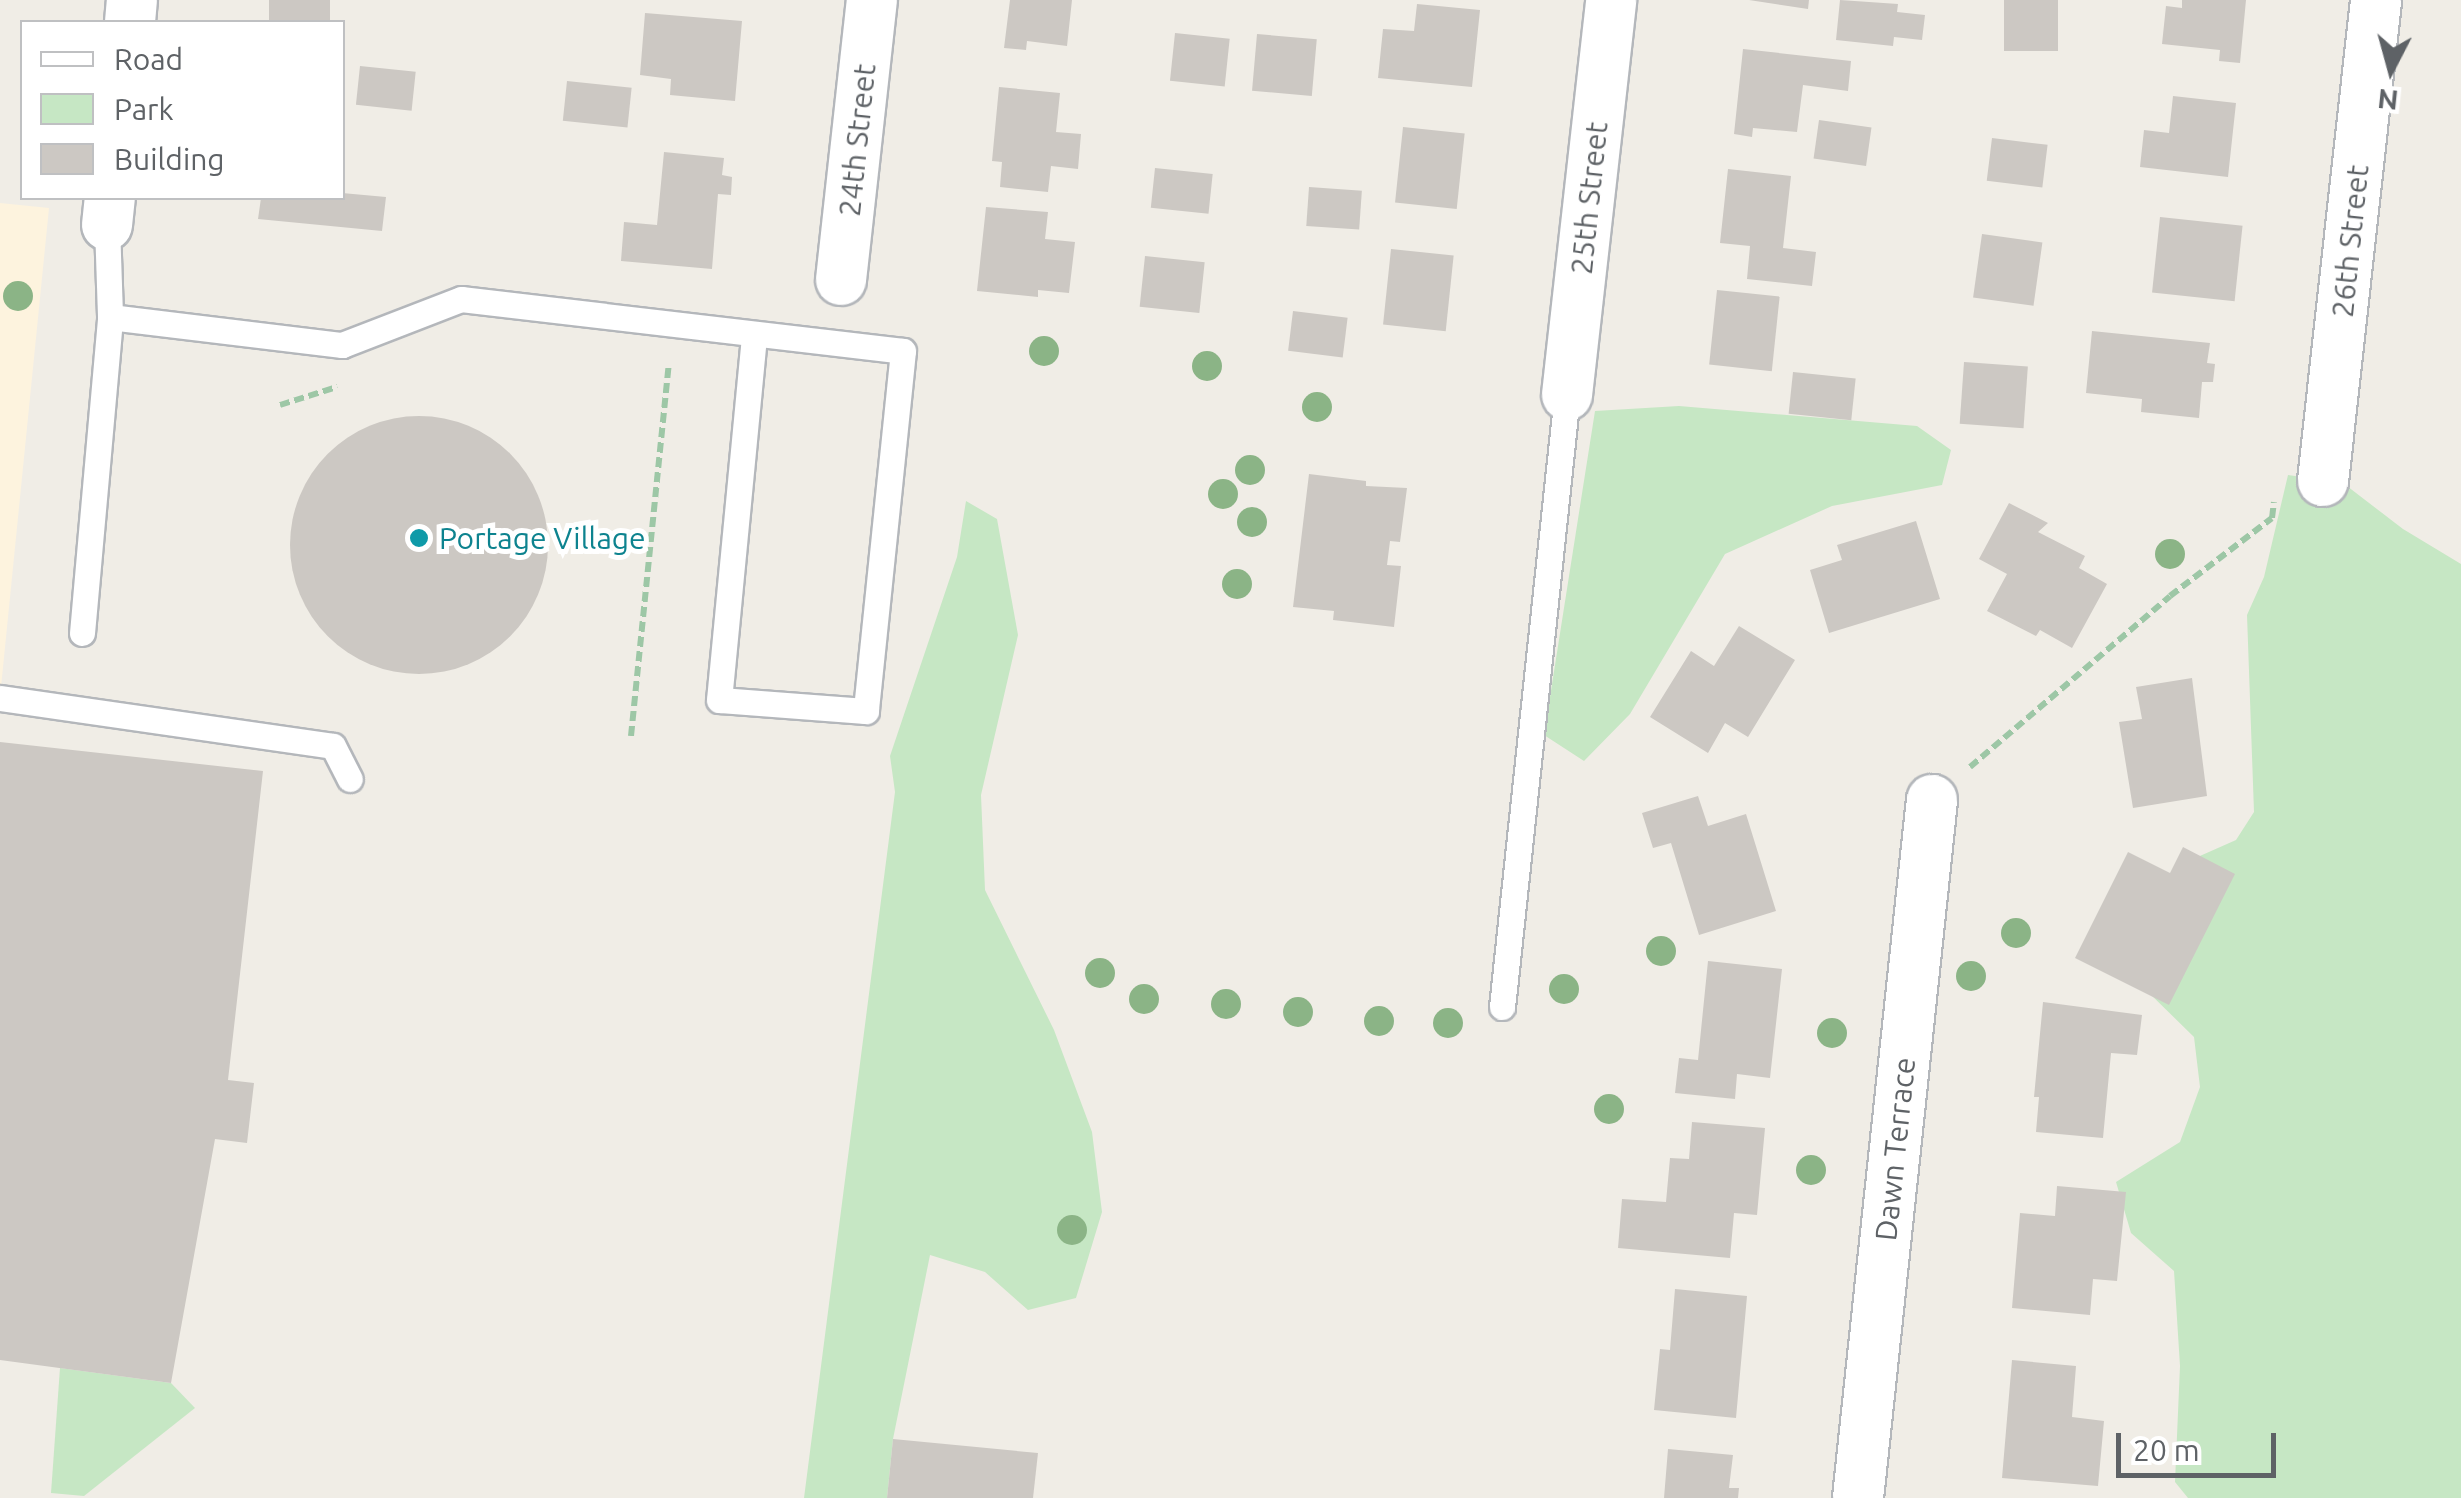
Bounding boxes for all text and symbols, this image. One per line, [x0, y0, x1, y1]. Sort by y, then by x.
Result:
legend [20, 20, 345, 200]
north arrow [2341, 20, 2441, 120]
text: Road [114, 42, 183, 76]
street label: 24th Street [831, 62, 883, 218]
text: N [2376, 84, 2400, 117]
text: Park [114, 92, 174, 126]
street label: 25th Street [1563, 120, 1615, 276]
text: Building [114, 142, 225, 176]
street label: 26th Street [2324, 163, 2376, 319]
place label: Portage Village [439, 520, 646, 556]
marker: Portage Village [408, 527, 430, 549]
street label: Dawn Terrace [1867, 1056, 1923, 1242]
scale bar [2121, 1413, 2281, 1475]
text: 20 m [2133, 1433, 2200, 1467]

